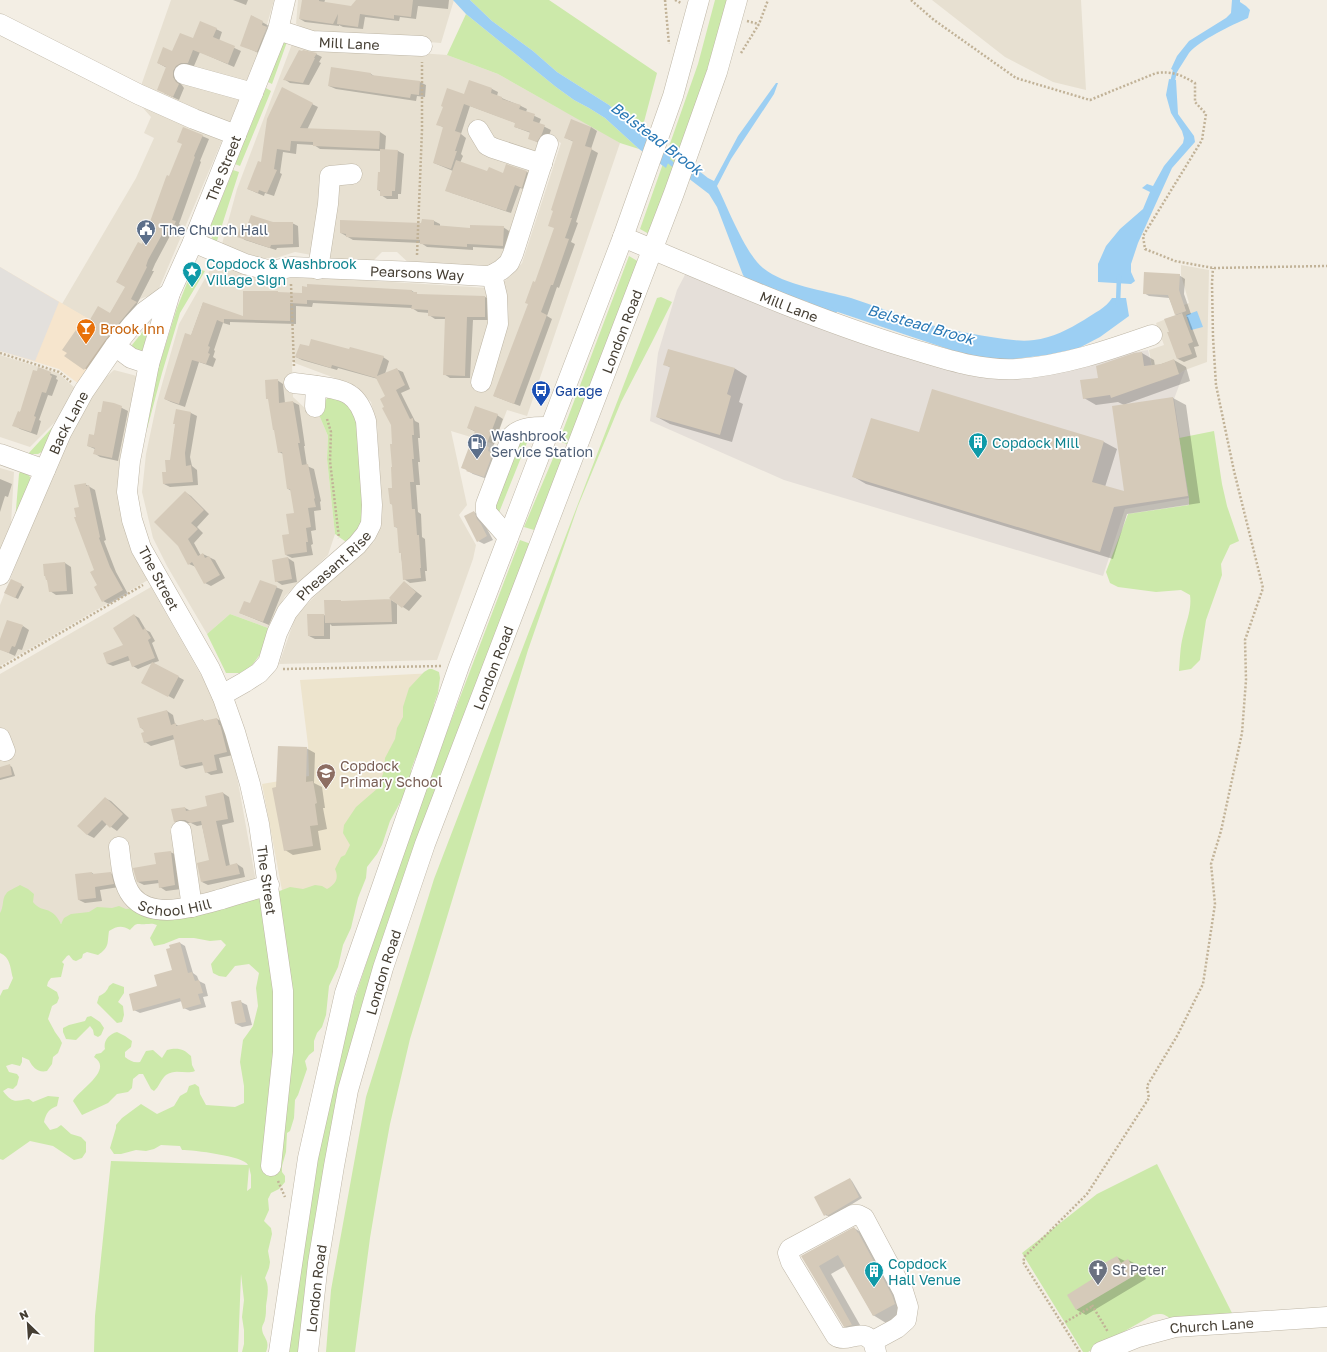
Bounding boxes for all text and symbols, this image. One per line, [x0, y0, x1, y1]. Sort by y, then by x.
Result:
street label: Mill Lane [318, 33, 380, 53]
water label: Belstead Brook [608, 98, 708, 179]
street label: The Street [202, 132, 244, 204]
public building icon: The Church Hall [135, 218, 157, 246]
place label: The Church Hall [160, 221, 268, 238]
place label: Copdock & Washbrook Village Sign [206, 255, 357, 288]
place icon: Copdock & Washbrook Village Sign [181, 260, 203, 288]
street label: Pearsons Way [370, 262, 465, 283]
street label: London Road [597, 287, 645, 376]
street label: Mill Lane [758, 287, 821, 325]
water label: Belstead Brook [866, 300, 978, 348]
bar icon: Brook Inn [75, 317, 97, 345]
place label: Brook Inn [100, 320, 165, 337]
bus stop icon: Garage [530, 379, 552, 407]
place label: Garage [555, 382, 603, 399]
street label: Back Lane [44, 388, 91, 457]
place label: Washbrook Service Station [491, 427, 593, 460]
building icon: Copdock Mill [967, 431, 989, 459]
fuel station icon: Washbrook Service Station [466, 432, 488, 460]
place label: Copdock Mill [992, 434, 1079, 451]
street label: Pheasant Rise [292, 527, 374, 603]
street label: The Street [135, 543, 183, 613]
street label: London Road [469, 623, 516, 712]
place label: Copdock Primary School [340, 757, 442, 790]
school or university icon: Copdock Primary School [315, 762, 337, 790]
street label: The Street [254, 844, 280, 916]
street label: School Hill [135, 894, 213, 918]
street label: London Road [362, 927, 404, 1017]
street label: London Road [302, 1243, 329, 1333]
place label: Copdock Hall Venue [888, 1255, 961, 1288]
church icon: St Peter [1087, 1258, 1109, 1286]
building icon: Copdock Hall Venue [863, 1260, 885, 1288]
place label: St Peter [1112, 1261, 1167, 1278]
north arrow [8, 1304, 48, 1344]
text: N [17, 1307, 30, 1322]
street label: Church Lane [1167, 1313, 1254, 1337]

